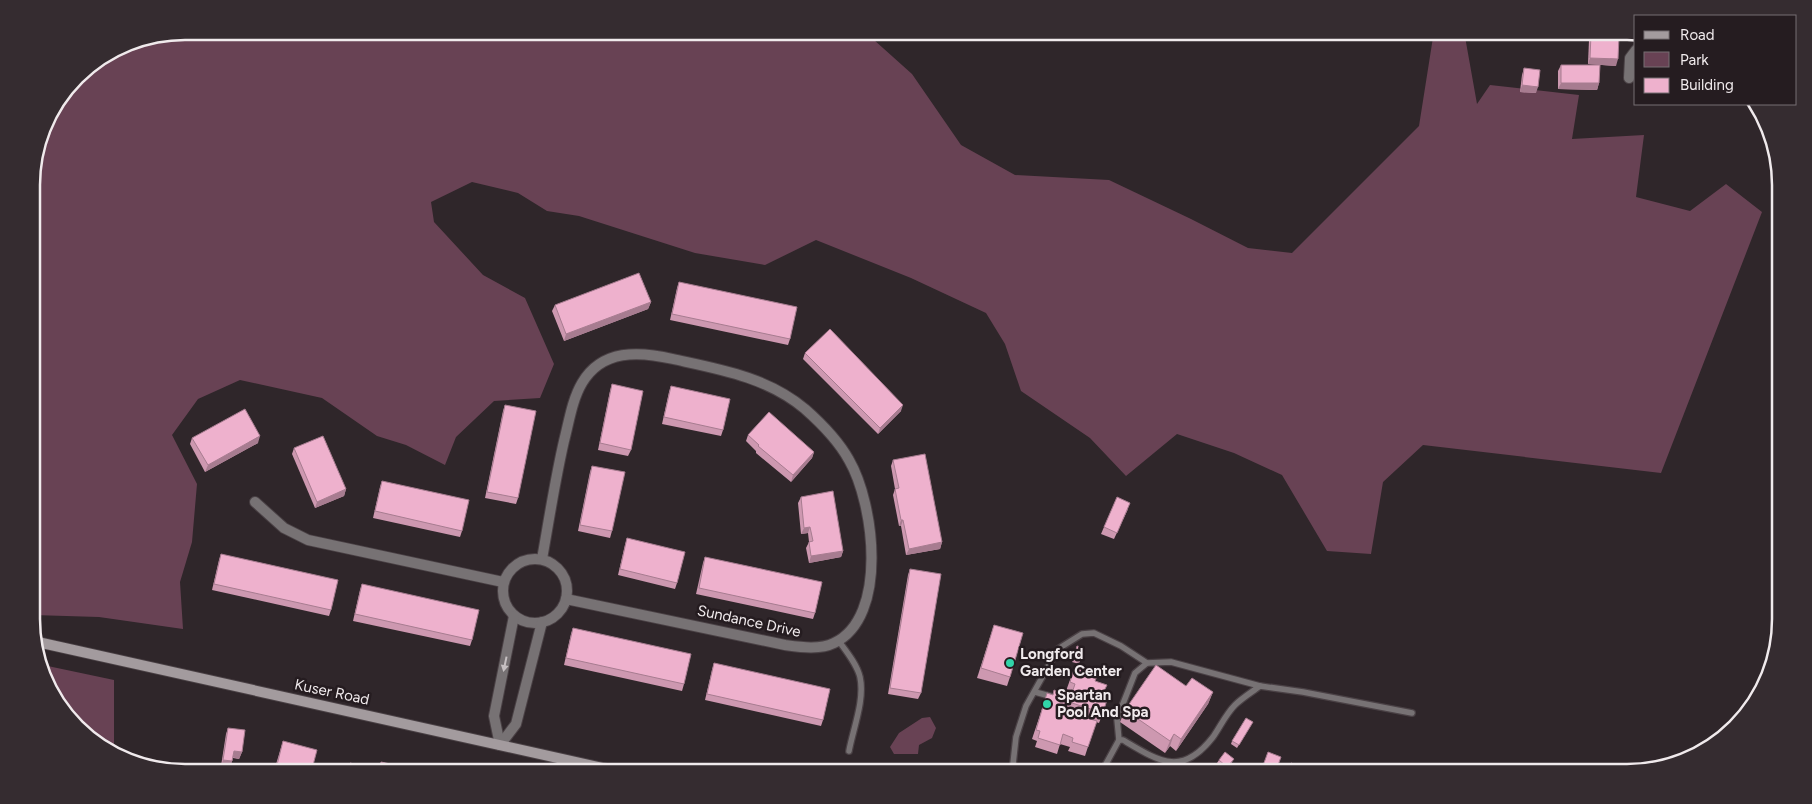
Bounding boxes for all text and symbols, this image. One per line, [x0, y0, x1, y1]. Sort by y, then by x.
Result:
legend [1634, 15, 1797, 105]
text: Road [1680, 26, 1715, 44]
text: Park [1680, 51, 1709, 69]
text: Building [1680, 76, 1734, 94]
street label: Sundance Drive [696, 601, 802, 641]
place label: Longford Garden Center [1020, 645, 1122, 680]
one-way arrow [500, 656, 508, 672]
marker: Longford Garden Center [1004, 657, 1016, 669]
street label: Kuser Road [293, 675, 371, 709]
place label: Spartan Pool And Spa [1057, 686, 1148, 721]
marker: Spartan Pool And Spa [1041, 698, 1053, 710]

